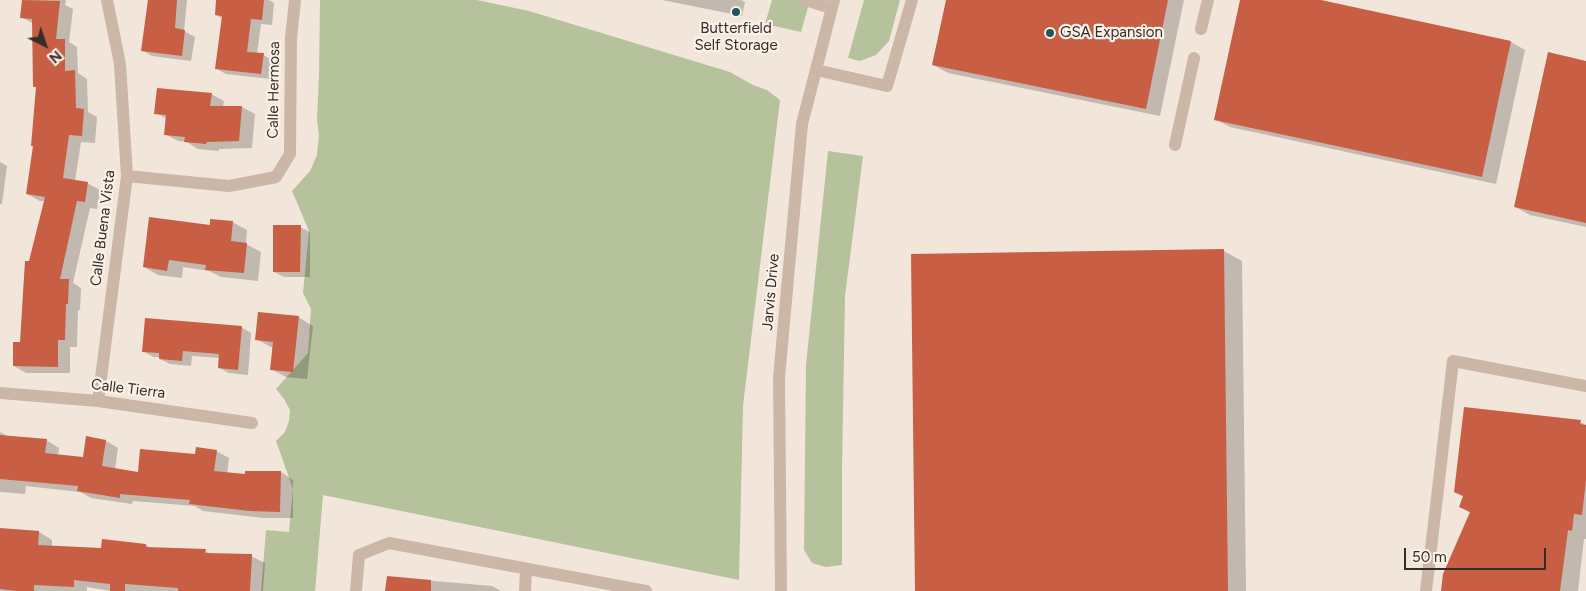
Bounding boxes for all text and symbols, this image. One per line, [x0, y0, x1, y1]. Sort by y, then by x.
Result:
marker: Butterfield Self Storage [730, 6, 742, 18]
north arrow [20, 20, 70, 70]
place label: Butterfield Self Storage [694, 20, 778, 55]
place label: GSA Expansion [1060, 24, 1163, 42]
marker: GSA Expansion [1044, 27, 1056, 39]
street label: Calle Hermosa [264, 41, 284, 139]
text: N [46, 47, 65, 67]
street label: Calle Buena Vista [87, 169, 119, 287]
street label: Jarvis Drive [759, 253, 783, 331]
street label: Calle Tierra [90, 376, 166, 402]
scale bar [1406, 538, 1548, 570]
text: 50 m [1412, 548, 1447, 566]

